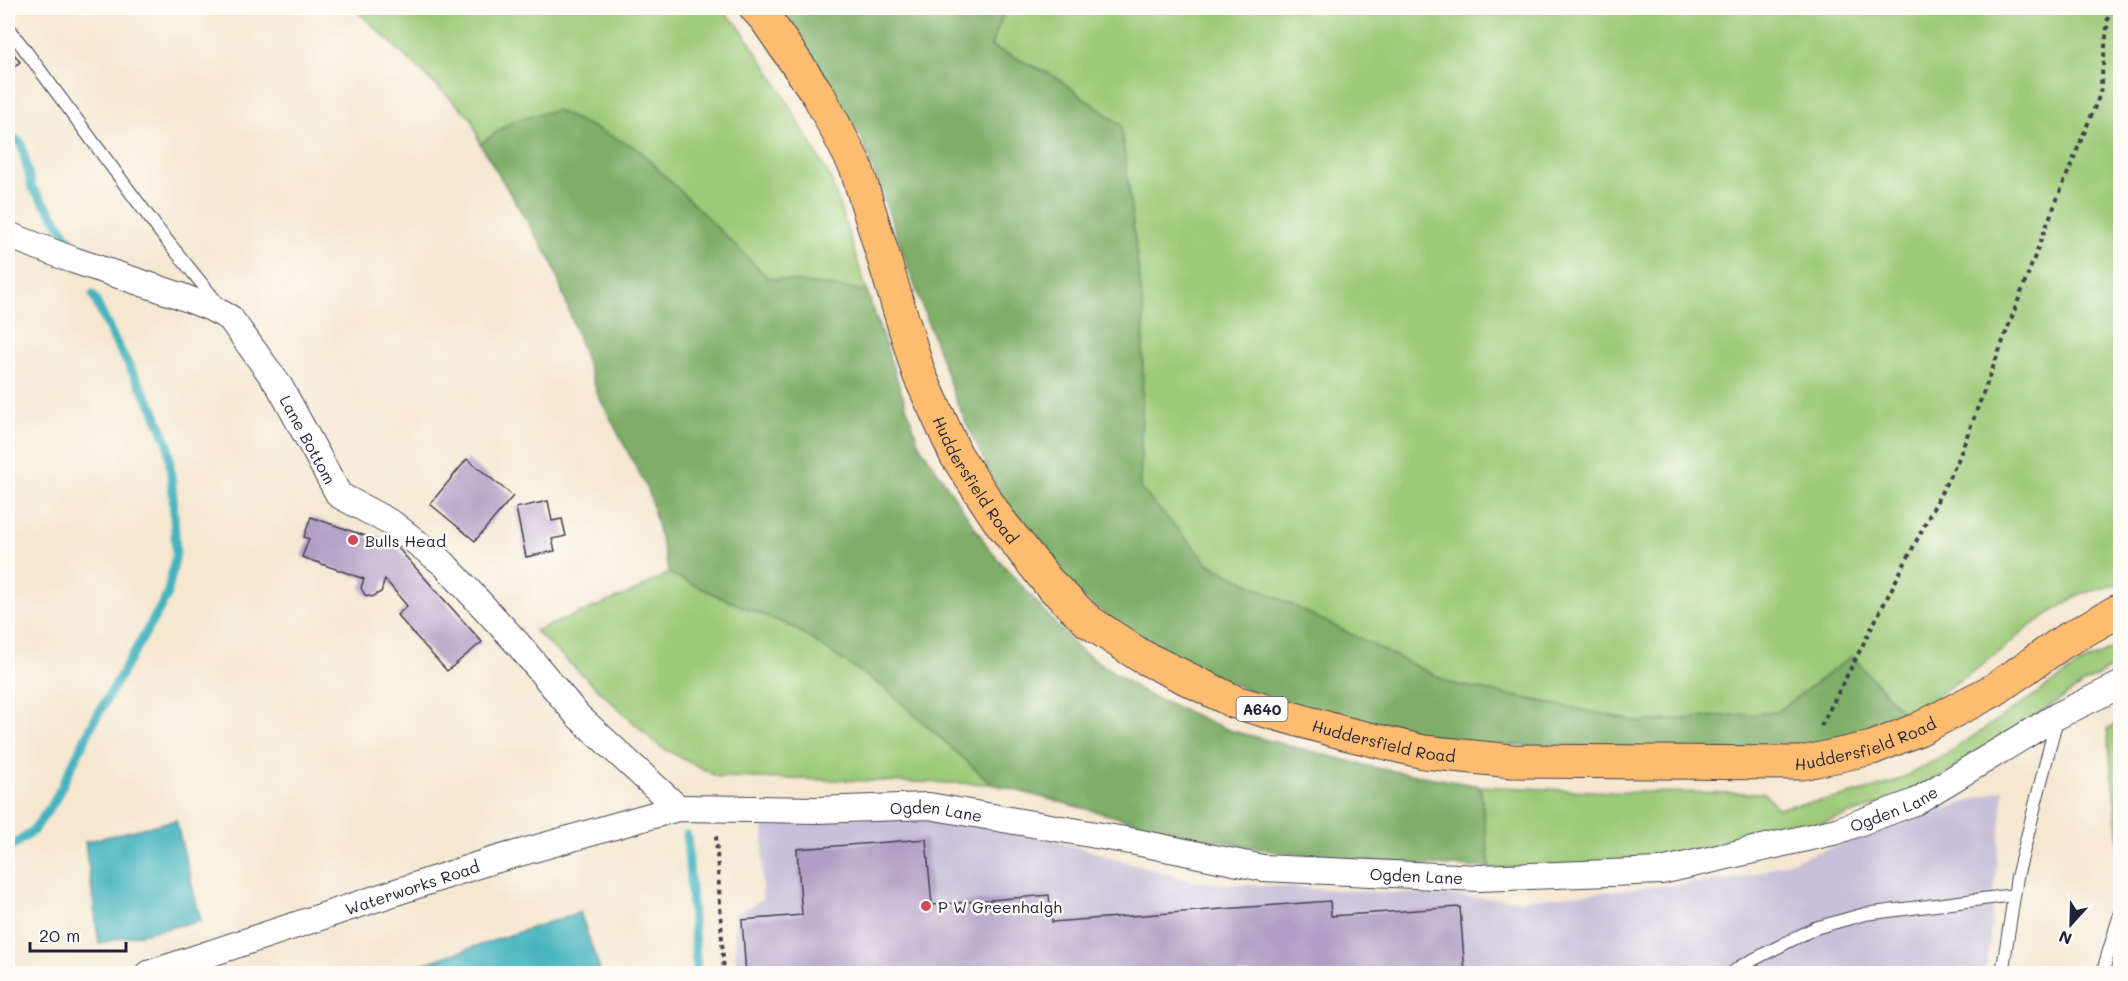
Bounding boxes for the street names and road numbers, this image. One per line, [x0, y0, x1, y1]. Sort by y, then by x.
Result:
street label: Lane Bottom [276, 391, 341, 487]
street label: Huddersfield Road [929, 412, 1024, 547]
road number: A640 [1236, 697, 1288, 721]
street label: Huddersfield Road [1795, 712, 1939, 774]
street label: Huddersfield Road [1310, 714, 1457, 766]
street label: Ogden Lane [1847, 780, 1941, 836]
street label: Ogden Lane [889, 795, 984, 826]
street label: Waterworks Road [342, 855, 482, 919]
street label: Ogden Lane [1369, 862, 1464, 888]

